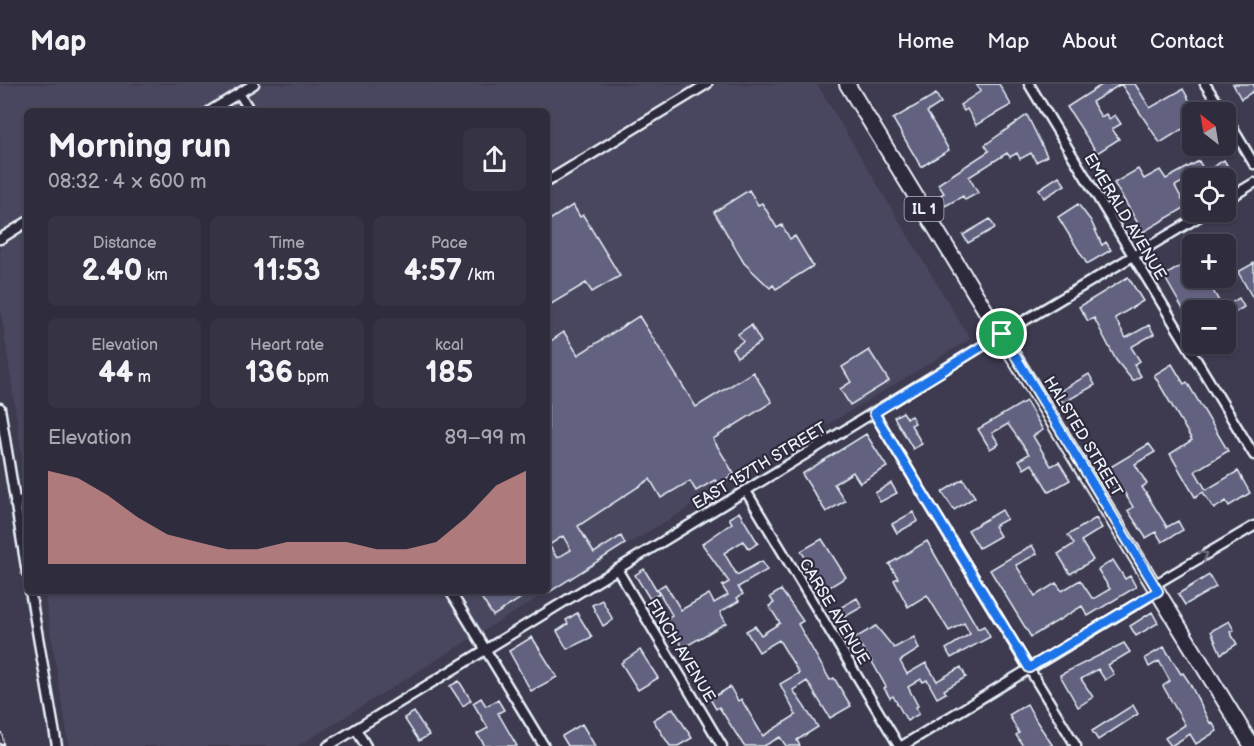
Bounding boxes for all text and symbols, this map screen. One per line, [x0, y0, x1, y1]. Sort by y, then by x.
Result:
text: Map [30, 25, 86, 58]
text: Home [897, 29, 954, 54]
text: Map [987, 29, 1029, 54]
text: About [1062, 29, 1117, 54]
text: Contact [1150, 29, 1224, 54]
north arrow [1182, 102, 1236, 156]
map controls [1182, 102, 1236, 354]
text: Morning run [48, 127, 231, 167]
button: share [463, 128, 526, 191]
street label: EMERALD AVENUE [1079, 150, 1170, 284]
button: locate [1182, 168, 1236, 222]
text: 08:32 · 4 × 600 m [48, 170, 207, 194]
road number: IL 1 [904, 197, 944, 221]
text: Distance [93, 234, 157, 253]
text: Time [269, 234, 305, 253]
text: Pace [431, 234, 468, 253]
button: + [1182, 234, 1236, 288]
text: 2.40 [81, 253, 142, 289]
text: 11:53 [253, 253, 321, 289]
text: 4:57 [404, 253, 462, 289]
text: km [142, 266, 168, 285]
text: /km [462, 266, 495, 285]
button: − [1182, 300, 1236, 354]
pin [976, 308, 1027, 359]
icon: arrive [985, 317, 1018, 350]
text: Elevation [91, 336, 158, 355]
text: Heart rate [250, 336, 324, 355]
text: kcal [435, 336, 464, 355]
text: 44 [98, 355, 134, 391]
text: 136 [245, 355, 293, 391]
text: 185 [425, 355, 473, 391]
text: m [134, 368, 151, 387]
text: bpm [293, 368, 329, 387]
street label: HALSTED STREET [1039, 373, 1126, 501]
street label: EAST 157TH STREET [689, 418, 831, 514]
text: Elevation [48, 426, 131, 450]
text: 89–99 m [445, 426, 526, 450]
one-way arrow [1198, 551, 1208, 562]
street label: CARSE AVENUE [795, 555, 873, 668]
street label: FINCH AVENUE [642, 596, 719, 706]

